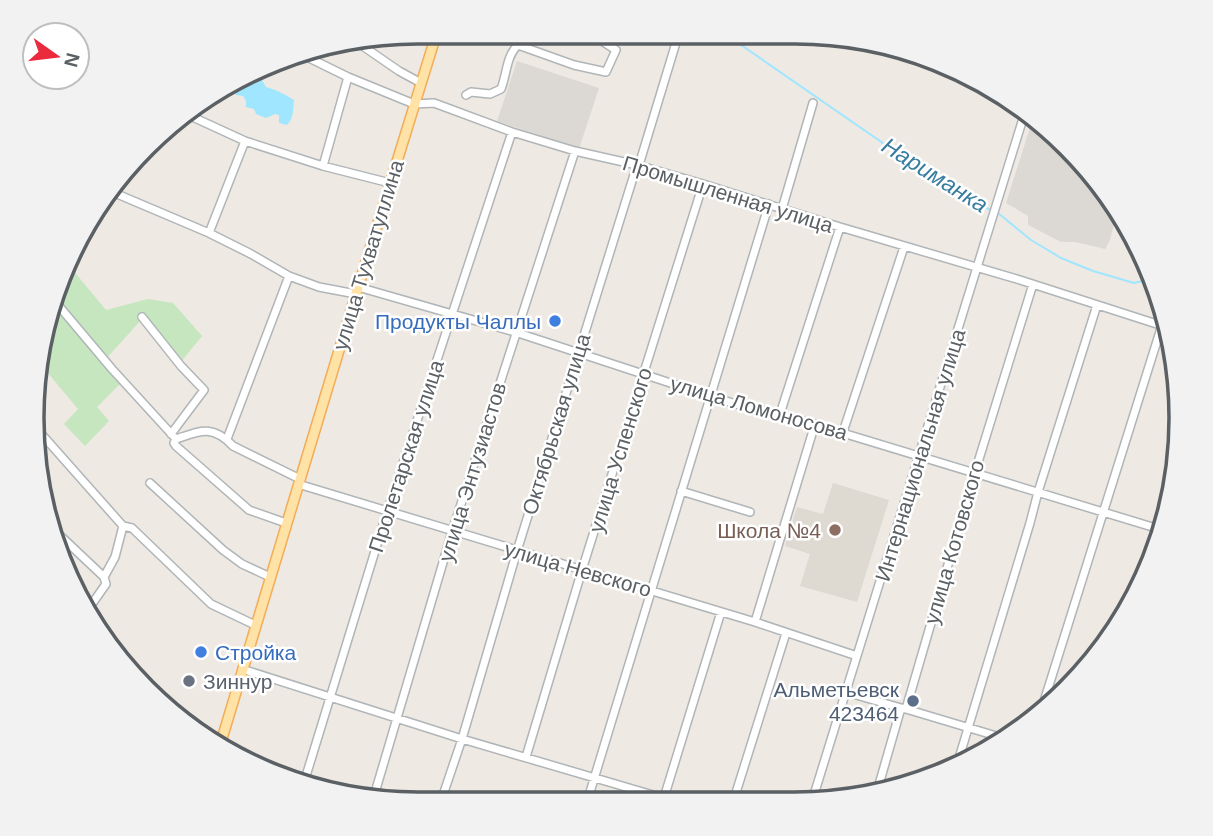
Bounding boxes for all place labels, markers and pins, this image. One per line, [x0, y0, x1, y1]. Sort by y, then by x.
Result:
place label: Продукты Чаллы [375, 310, 541, 333]
marker: Продукты Чаллы [547, 313, 563, 329]
place label: Школа №4 [717, 519, 821, 542]
marker: Школа №4 [827, 522, 843, 538]
place label: Стройка [215, 641, 297, 664]
marker: Стройка [193, 644, 209, 660]
place label: Зиннур [203, 670, 273, 693]
marker: Зиннур [181, 673, 197, 689]
place label: Альметьевск 423464 [774, 678, 900, 725]
marker: Альметьевск 423464 [905, 693, 921, 709]

